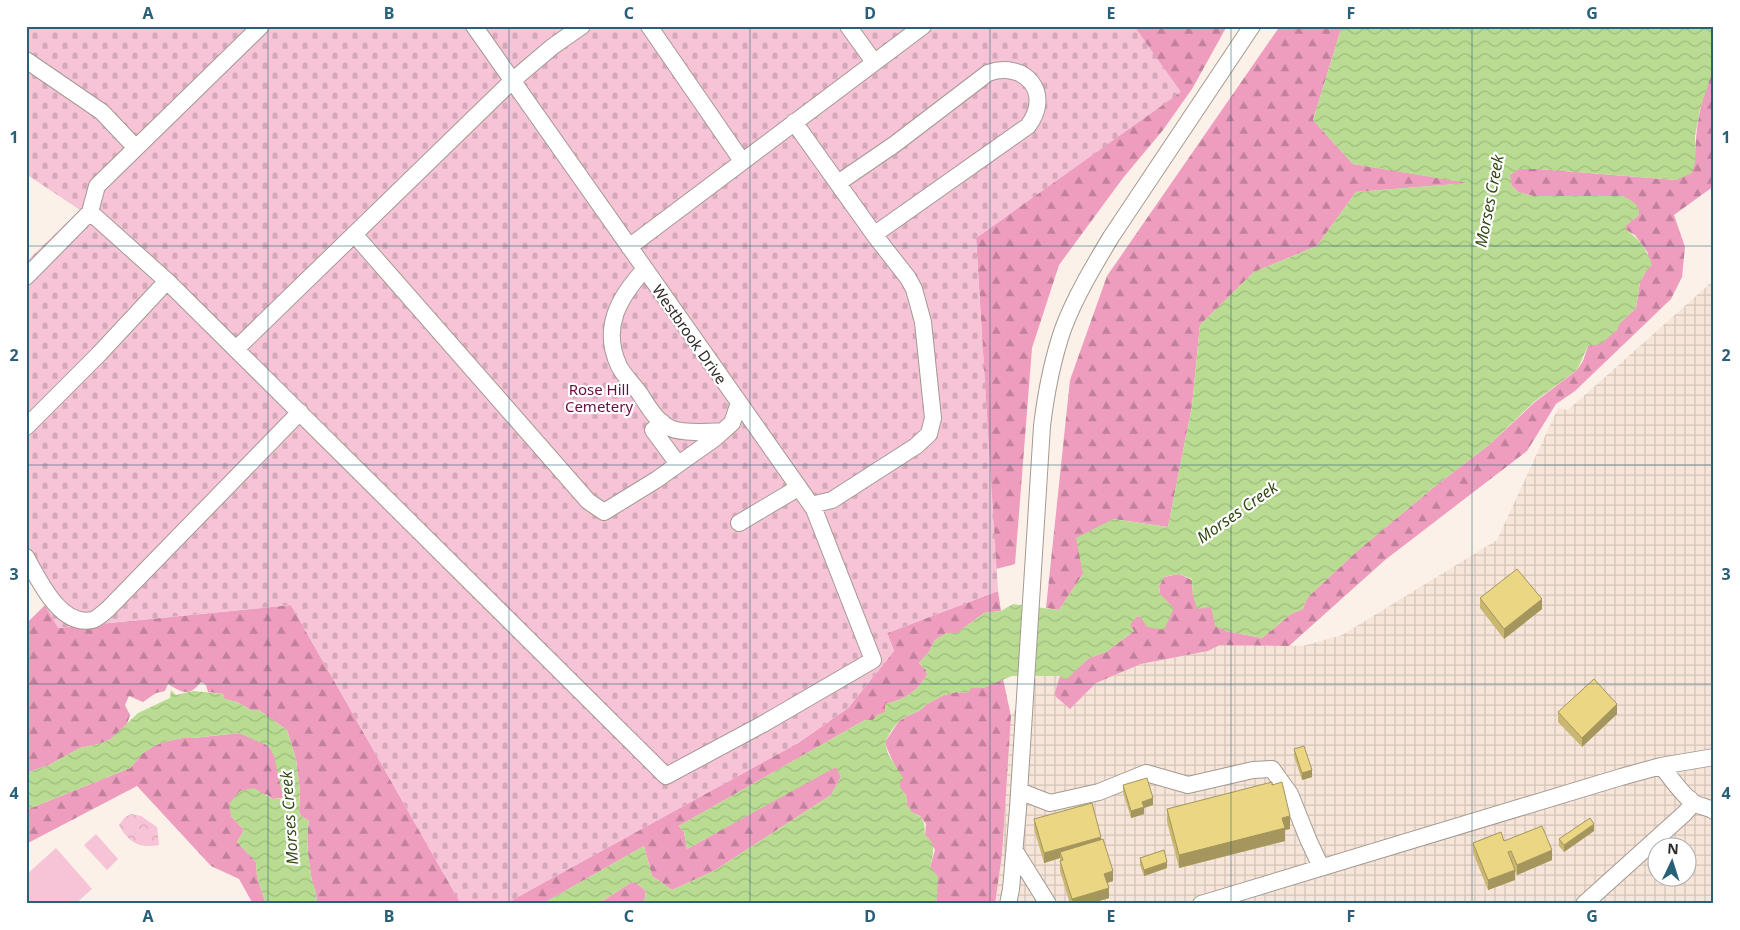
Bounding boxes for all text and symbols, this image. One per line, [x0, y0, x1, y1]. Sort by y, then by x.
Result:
text: A [142, 2, 154, 24]
text: B [384, 2, 394, 24]
text: C [624, 2, 634, 24]
text: D [864, 2, 876, 24]
text: E [1107, 2, 1116, 24]
text: F [1347, 2, 1355, 24]
text: G [1586, 2, 1598, 24]
text: 1 [9, 126, 19, 148]
text: 1 [1721, 126, 1731, 148]
water label: Morses Creek [1469, 152, 1509, 249]
street label: Westbrook Drive [648, 280, 732, 388]
text: 2 [9, 344, 19, 366]
text: 2 [1721, 344, 1731, 366]
park label: Rose Hill Cemetery [565, 379, 633, 416]
water label: Morses Creek [1192, 475, 1283, 548]
text: 3 [9, 563, 19, 585]
text: 3 [1721, 563, 1731, 585]
water label: Morses Creek [275, 769, 303, 866]
text: 4 [9, 782, 19, 804]
text: 4 [1721, 782, 1731, 804]
north arrow [1648, 838, 1698, 888]
text: N [1667, 839, 1679, 858]
text: A [142, 905, 154, 927]
text: B [384, 905, 394, 927]
text: C [624, 905, 634, 927]
text: D [864, 905, 876, 927]
text: E [1107, 905, 1116, 927]
text: F [1347, 905, 1355, 927]
text: G [1586, 905, 1598, 927]

